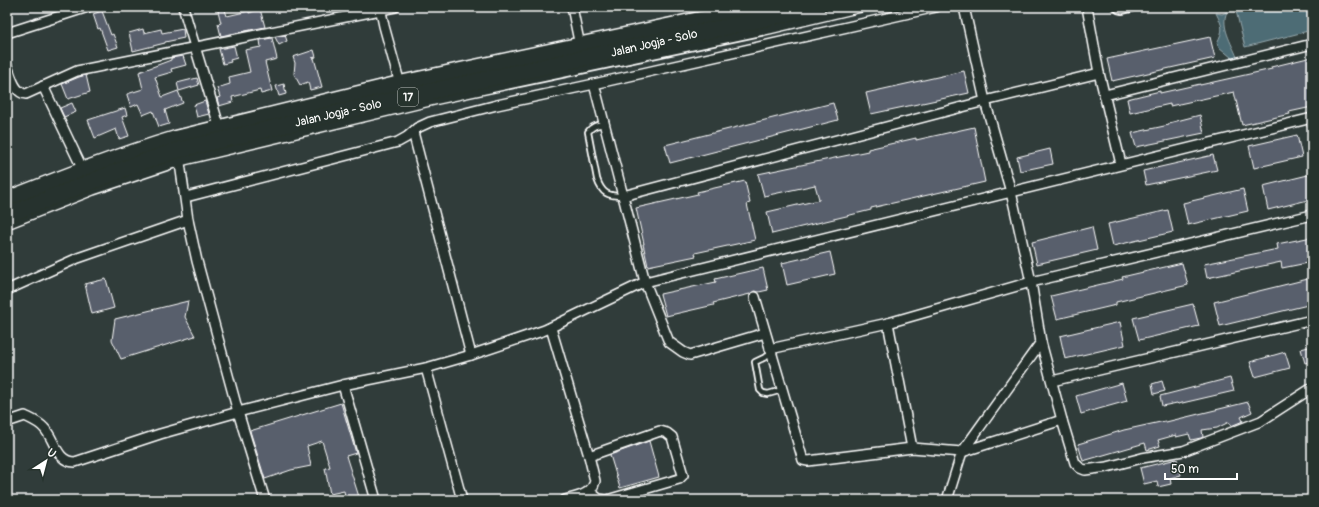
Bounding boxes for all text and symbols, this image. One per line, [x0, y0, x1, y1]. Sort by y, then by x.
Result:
street label: Jalan Jogja - Solo [609, 26, 699, 61]
road number: 17 [398, 88, 418, 106]
street label: Jalan Jogja - Solo [293, 96, 383, 131]
north arrow [26, 441, 66, 481]
text: U [45, 446, 58, 461]
scale bar [1165, 455, 1237, 481]
text: 50 m [1171, 462, 1199, 477]

